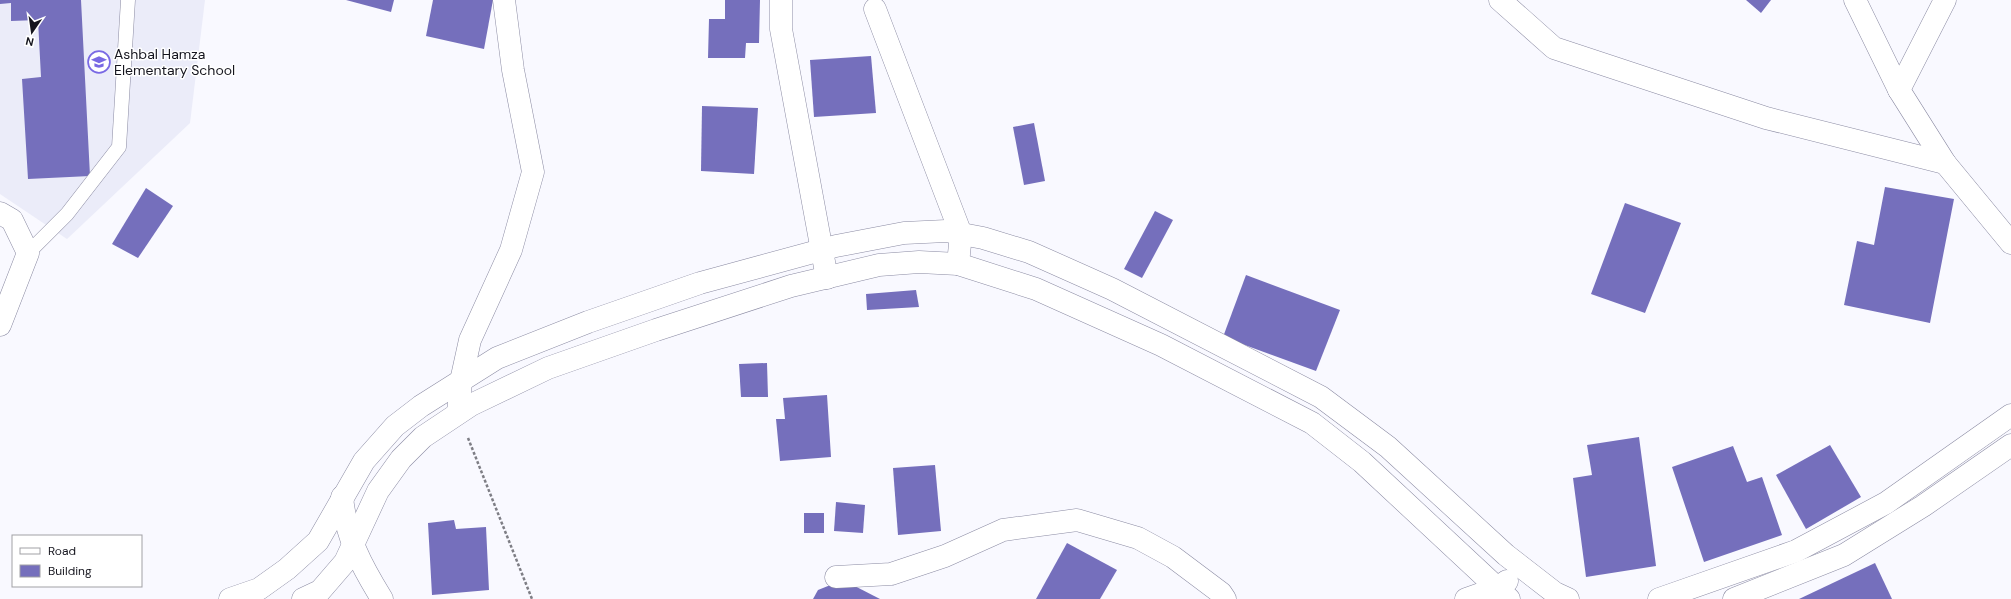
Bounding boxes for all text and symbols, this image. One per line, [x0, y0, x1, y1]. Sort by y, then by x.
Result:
north arrow [12, 12, 52, 52]
text: N [24, 34, 35, 49]
place label: Ashbal Hamza Elementary School [114, 45, 235, 79]
school or university icon: Ashbal Hamza Elementary School [86, 49, 112, 75]
legend [12, 535, 142, 587]
text: Road [48, 543, 76, 559]
text: Building [48, 563, 92, 579]

